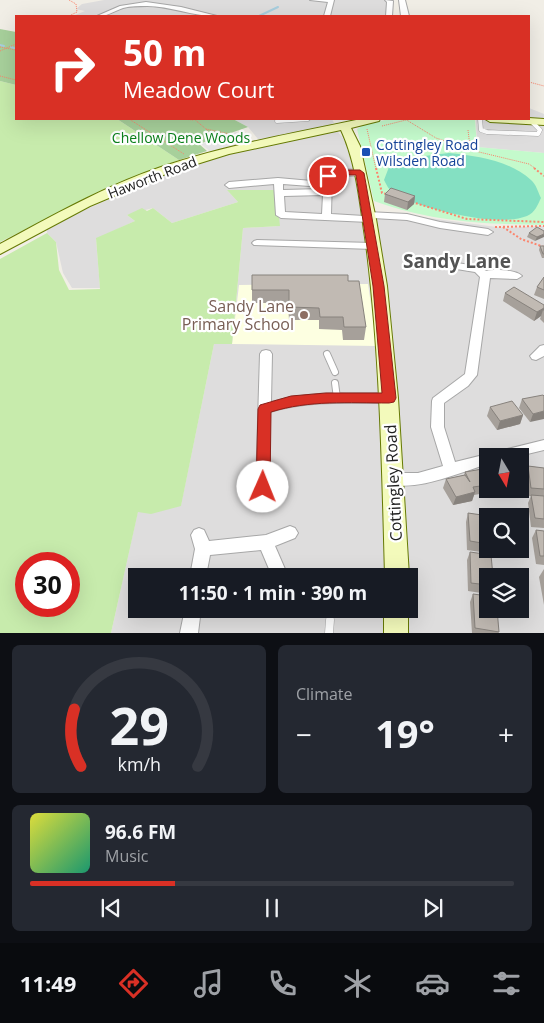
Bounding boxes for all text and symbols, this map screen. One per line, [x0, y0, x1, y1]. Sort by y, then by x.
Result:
text: 50 m [123, 29, 206, 76]
icon: right [40, 35, 105, 100]
text: Meadow Court [123, 74, 274, 104]
park label: Chellow Dene Woods [112, 128, 251, 147]
place label: Cottingley Road Wilsden Road [376, 135, 478, 170]
marker: Cottingley Road Wilsden Road [360, 146, 372, 158]
street label: Haworth Road [105, 151, 199, 203]
pin [307, 155, 349, 197]
icon: arrive [314, 162, 342, 190]
district label: Sandy Lane [403, 248, 511, 274]
place label: Sandy Lane Primary School [182, 295, 294, 335]
marker: Sandy Lane Primary School [298, 309, 310, 321]
street label: Cottingley Road [379, 424, 407, 542]
north arrow [479, 448, 529, 498]
map controls [479, 448, 529, 618]
position arrow [236, 460, 288, 512]
button: search [479, 508, 529, 558]
speed limit sign: 30 [15, 552, 80, 617]
button: layers [479, 568, 529, 618]
text: 11:50 · 1 min · 390 m [179, 580, 367, 606]
text: Climate [296, 683, 353, 705]
text: 29 [109, 689, 169, 760]
text: 19° [375, 707, 435, 759]
text: − [296, 715, 312, 753]
text: + [498, 715, 514, 753]
text: km/h [117, 752, 161, 776]
text: 96.6 FM [105, 819, 176, 845]
text: Music [105, 845, 149, 867]
icon: previous [97, 894, 125, 922]
icon: pause [258, 894, 286, 922]
icon: next [419, 894, 447, 922]
icon: directions [116, 966, 151, 1001]
icon: music [191, 966, 226, 1001]
icon: phone [265, 966, 300, 1001]
icon: climate [340, 966, 375, 1001]
icon: car [415, 966, 450, 1001]
icon: filters [489, 966, 524, 1001]
text: 11:49 [20, 968, 76, 998]

